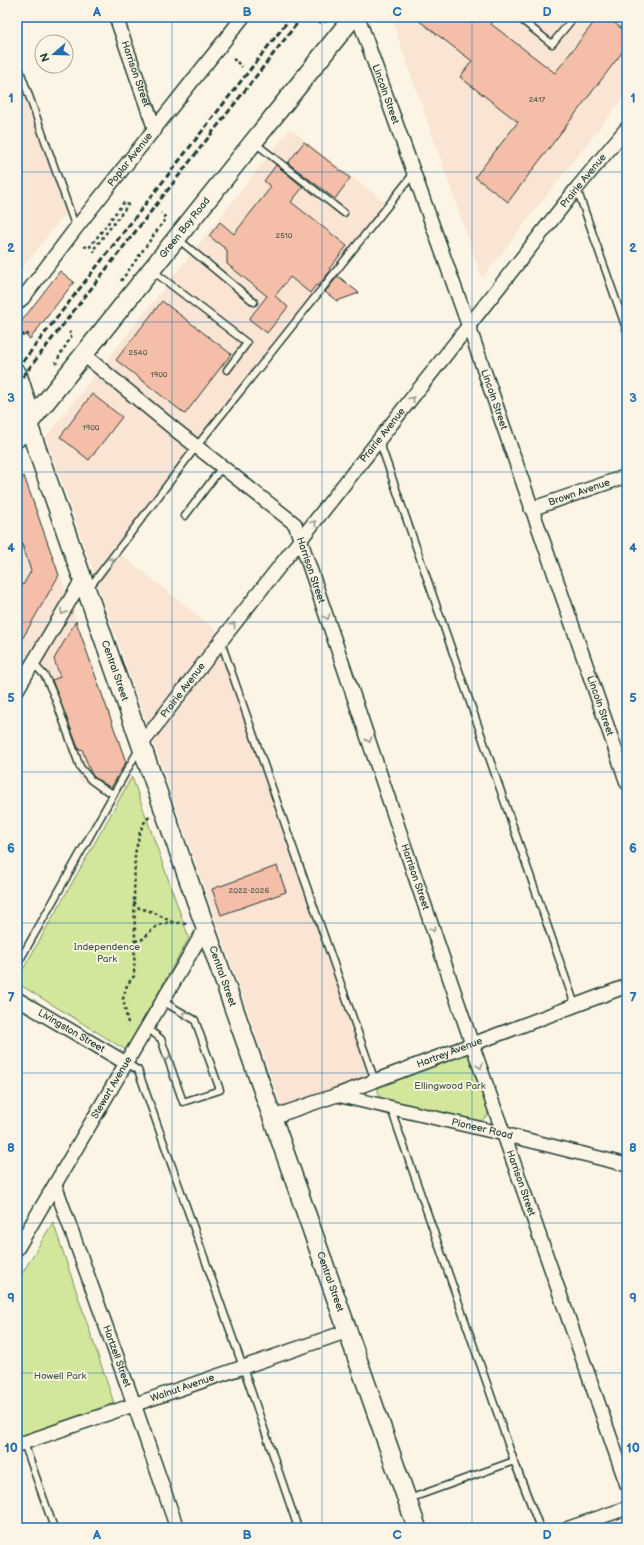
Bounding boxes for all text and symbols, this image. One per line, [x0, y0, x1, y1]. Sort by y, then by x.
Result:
text: A [92, 4, 101, 20]
text: B [242, 4, 252, 20]
text: C [392, 4, 402, 20]
text: D [542, 4, 552, 20]
north arrow [34, 34, 74, 74]
street label: Harrison Street [119, 39, 152, 108]
text: N [38, 51, 53, 63]
street label: Lincoln Street [369, 63, 402, 126]
text: 1 [8, 90, 14, 106]
text: 1 [630, 90, 636, 106]
house number: 2417 [529, 95, 545, 104]
street label: Poplar Avenue [105, 130, 155, 189]
street label: Prairie Avenue [558, 151, 609, 210]
street label: Green Bay Road [157, 195, 213, 261]
house number: 2510 [275, 231, 293, 240]
text: 2 [7, 240, 15, 256]
text: 2 [629, 240, 637, 256]
house number: 2540 [129, 348, 148, 357]
street label: Lincoln Street [478, 368, 510, 431]
house number: 1900 [150, 370, 168, 379]
text: 3 [7, 390, 15, 406]
text: 3 [629, 390, 637, 406]
one-way arrow [407, 397, 414, 404]
street label: Prairie Avenue [358, 405, 408, 465]
house number: 1900 [82, 423, 100, 432]
street label: Brown Avenue [547, 476, 612, 509]
one-way arrow [309, 521, 316, 528]
street label: Harrison Street [294, 536, 327, 605]
text: 4 [7, 540, 15, 556]
text: 4 [629, 540, 637, 556]
one-way arrow [106, 557, 113, 564]
one-way arrow [60, 608, 67, 615]
one-way arrow [322, 614, 330, 621]
one-way arrow [229, 623, 236, 630]
street label: Central Street [99, 639, 131, 702]
street label: Prairie Avenue [158, 660, 208, 720]
street label: Lincoln Street [584, 674, 616, 737]
text: 5 [7, 690, 15, 706]
text: 5 [629, 690, 637, 706]
one-way arrow [364, 737, 372, 744]
text: 6 [7, 840, 15, 856]
text: 6 [629, 840, 637, 856]
street label: Harrison Street [398, 842, 432, 911]
house number: 2022-2026 [229, 886, 270, 895]
one-way arrow [428, 926, 437, 933]
park label: Independence Park [74, 941, 140, 965]
street label: Central Street [206, 944, 239, 1008]
text: 7 [7, 990, 15, 1006]
text: 7 [629, 990, 637, 1006]
street label: Livingston Street [36, 1007, 107, 1055]
one-way arrow [182, 1012, 189, 1019]
street label: Hartrey Avenue [415, 1035, 484, 1070]
street label: Stewart Avenue [89, 1054, 135, 1121]
one-way arrow [163, 1055, 171, 1062]
one-way arrow [475, 1062, 484, 1069]
park label: Ellingwood Park [414, 1080, 486, 1092]
street label: Pioneer Road [450, 1116, 514, 1142]
text: 8 [7, 1140, 15, 1156]
text: 8 [629, 1140, 637, 1156]
street label: Harrison Street [504, 1149, 538, 1217]
street label: Central Street [314, 1250, 346, 1313]
text: 9 [7, 1290, 15, 1306]
text: 9 [629, 1290, 637, 1306]
street label: Hartzell Street [100, 1324, 133, 1389]
park label: Howell Park [34, 1370, 86, 1382]
street label: Walnut Avenue [149, 1371, 216, 1405]
text: 10 [4, 1440, 18, 1456]
text: 10 [626, 1440, 640, 1456]
text: A [92, 1527, 101, 1543]
text: B [242, 1527, 252, 1543]
text: C [392, 1527, 402, 1543]
text: D [542, 1527, 552, 1543]

